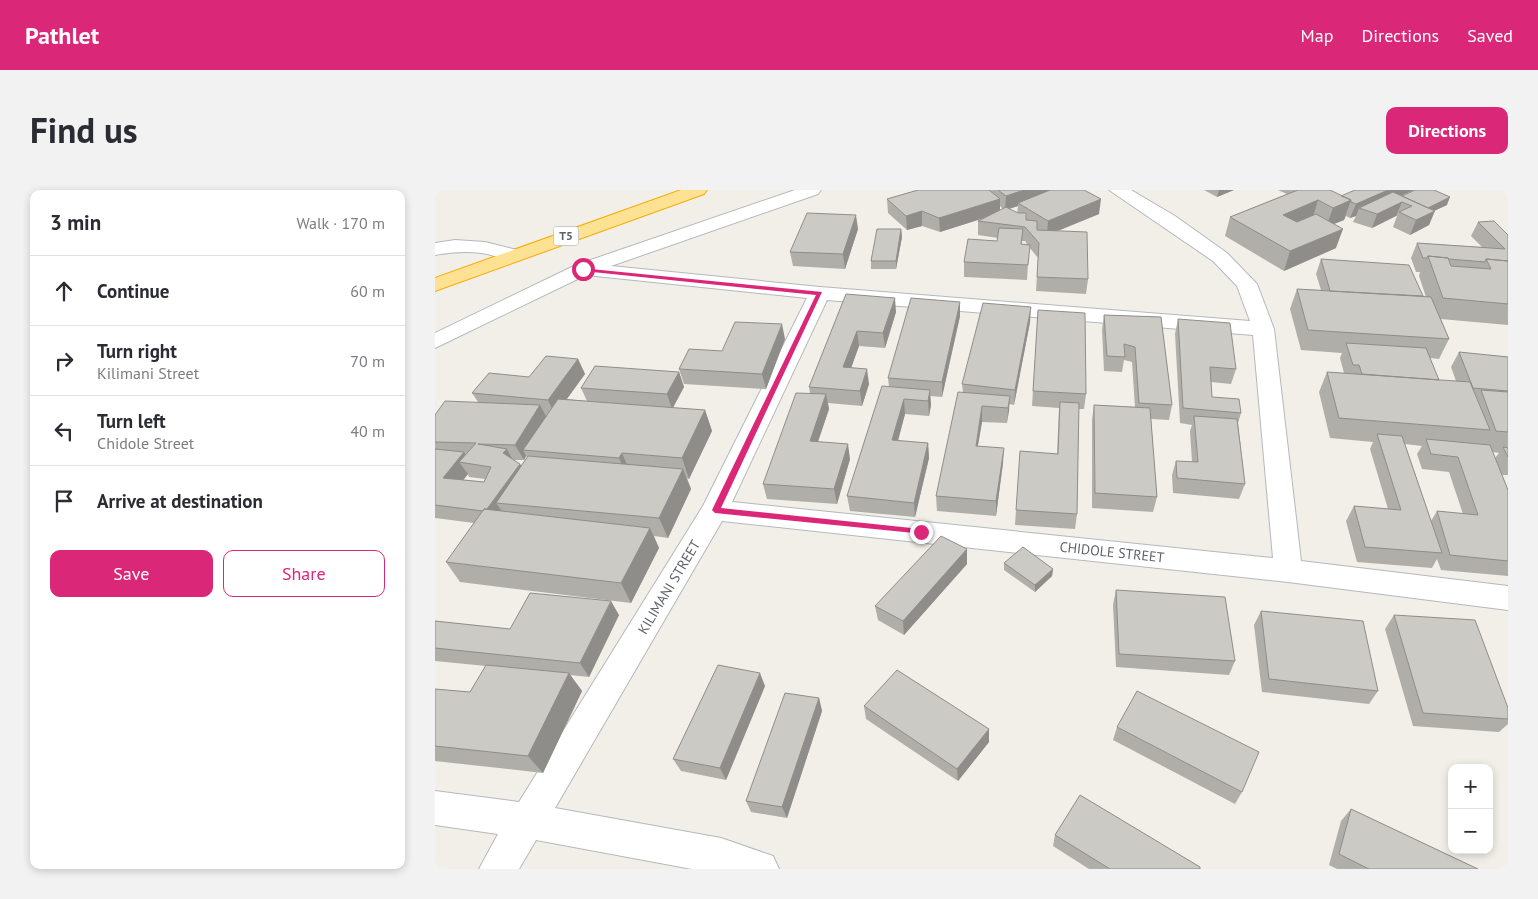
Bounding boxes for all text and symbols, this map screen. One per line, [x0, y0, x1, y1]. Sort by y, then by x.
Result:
text: Pathlet [25, 20, 99, 51]
text: Map [1301, 24, 1333, 47]
text: Directions [1361, 24, 1439, 47]
text: Saved [1467, 24, 1513, 47]
text: Find us [30, 107, 138, 153]
button: Directions [1386, 107, 1508, 154]
text: 3 min [50, 209, 101, 236]
text: Walk · 170 m [296, 213, 385, 233]
road number: T5 [553, 226, 579, 246]
route start [572, 258, 595, 281]
icon: ahead [50, 277, 78, 305]
text: Continue [97, 279, 169, 303]
text: 60 m [350, 281, 385, 301]
text: Turn right [97, 339, 177, 363]
icon: right [50, 347, 78, 375]
text: 70 m [350, 351, 385, 371]
text: Kilimani Street [97, 363, 199, 383]
text: Turn left [97, 409, 166, 433]
icon: left [50, 417, 78, 445]
text: 40 m [350, 421, 385, 441]
text: Chidole Street [97, 433, 194, 453]
icon: arrive [50, 487, 78, 515]
text: Arrive at destination [97, 489, 263, 513]
route end [910, 521, 933, 544]
street label: KILIMANI STREET [634, 536, 704, 637]
street label: CHIDOLE STREET [1059, 538, 1165, 566]
button: Save [50, 550, 213, 597]
button: Share [223, 550, 385, 597]
map controls [1448, 764, 1493, 854]
button: + [1448, 764, 1493, 809]
button: − [1448, 809, 1493, 854]

